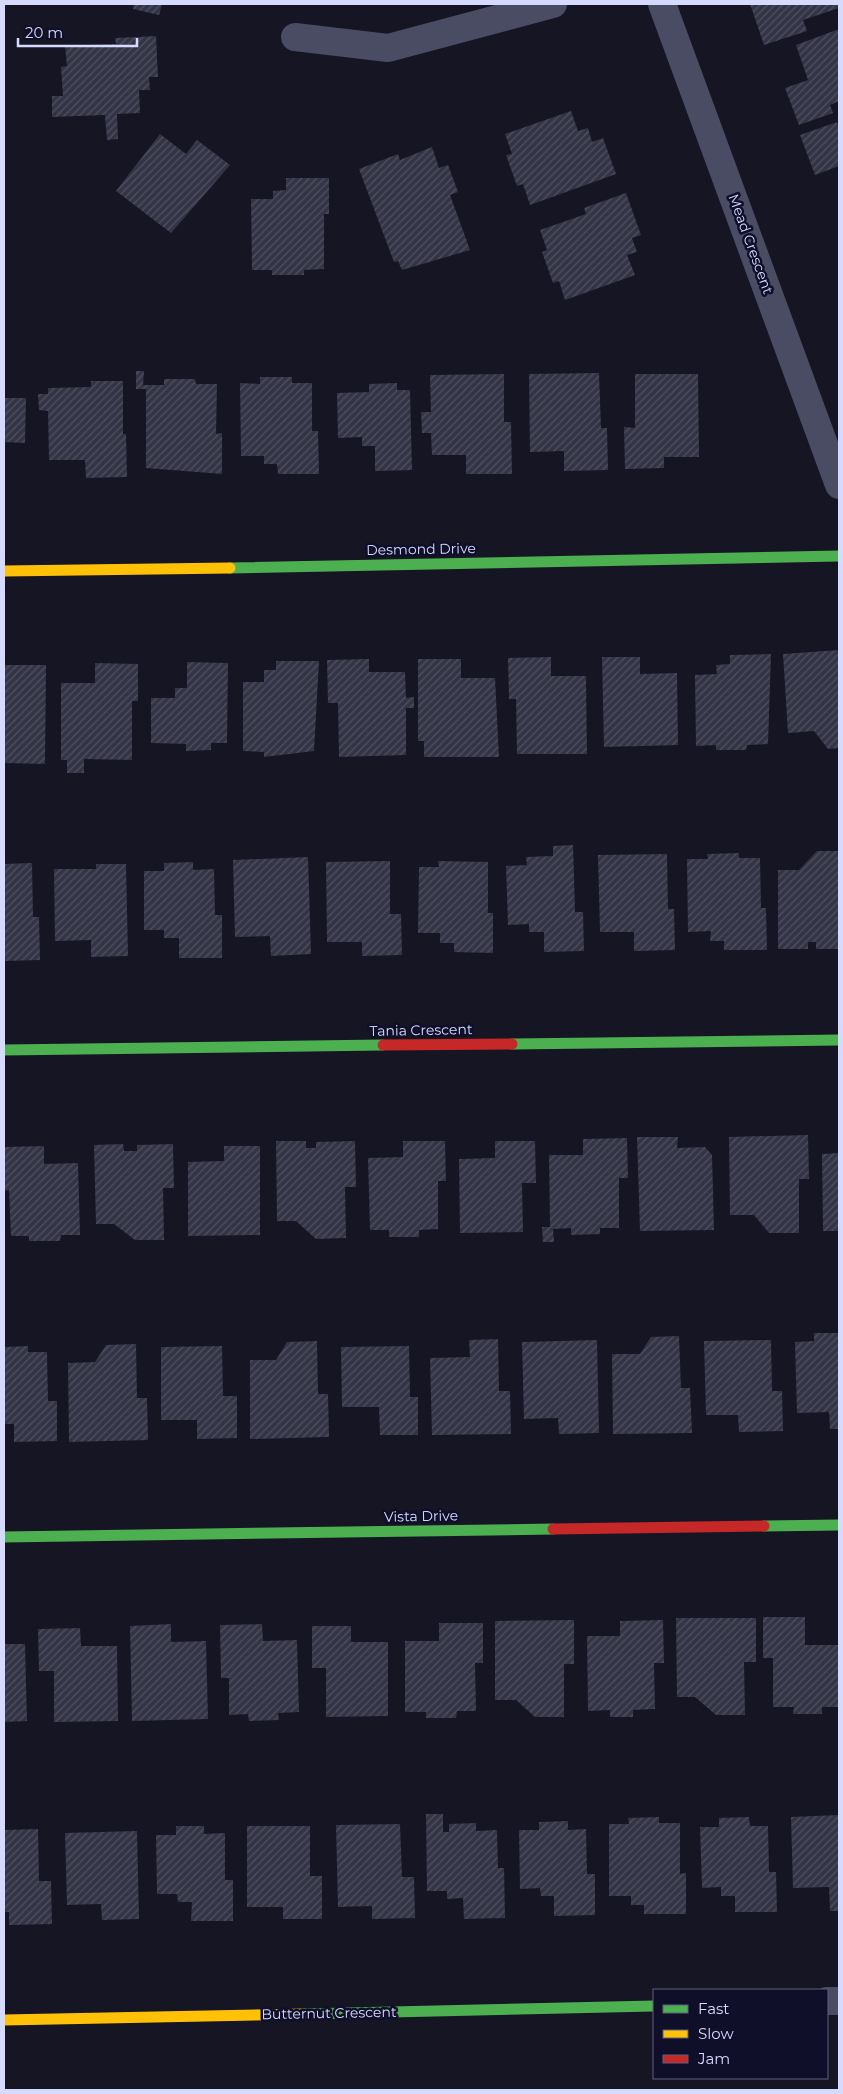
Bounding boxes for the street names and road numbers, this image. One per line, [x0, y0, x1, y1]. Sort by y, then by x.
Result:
street label: Mead Crescent [725, 192, 778, 297]
street label: Desmond Drive [366, 539, 476, 559]
street label: Tania Crescent [369, 1020, 473, 1040]
street label: Vista Drive [384, 1506, 458, 1526]
street label: Butternut Crescent [261, 2003, 397, 2023]

